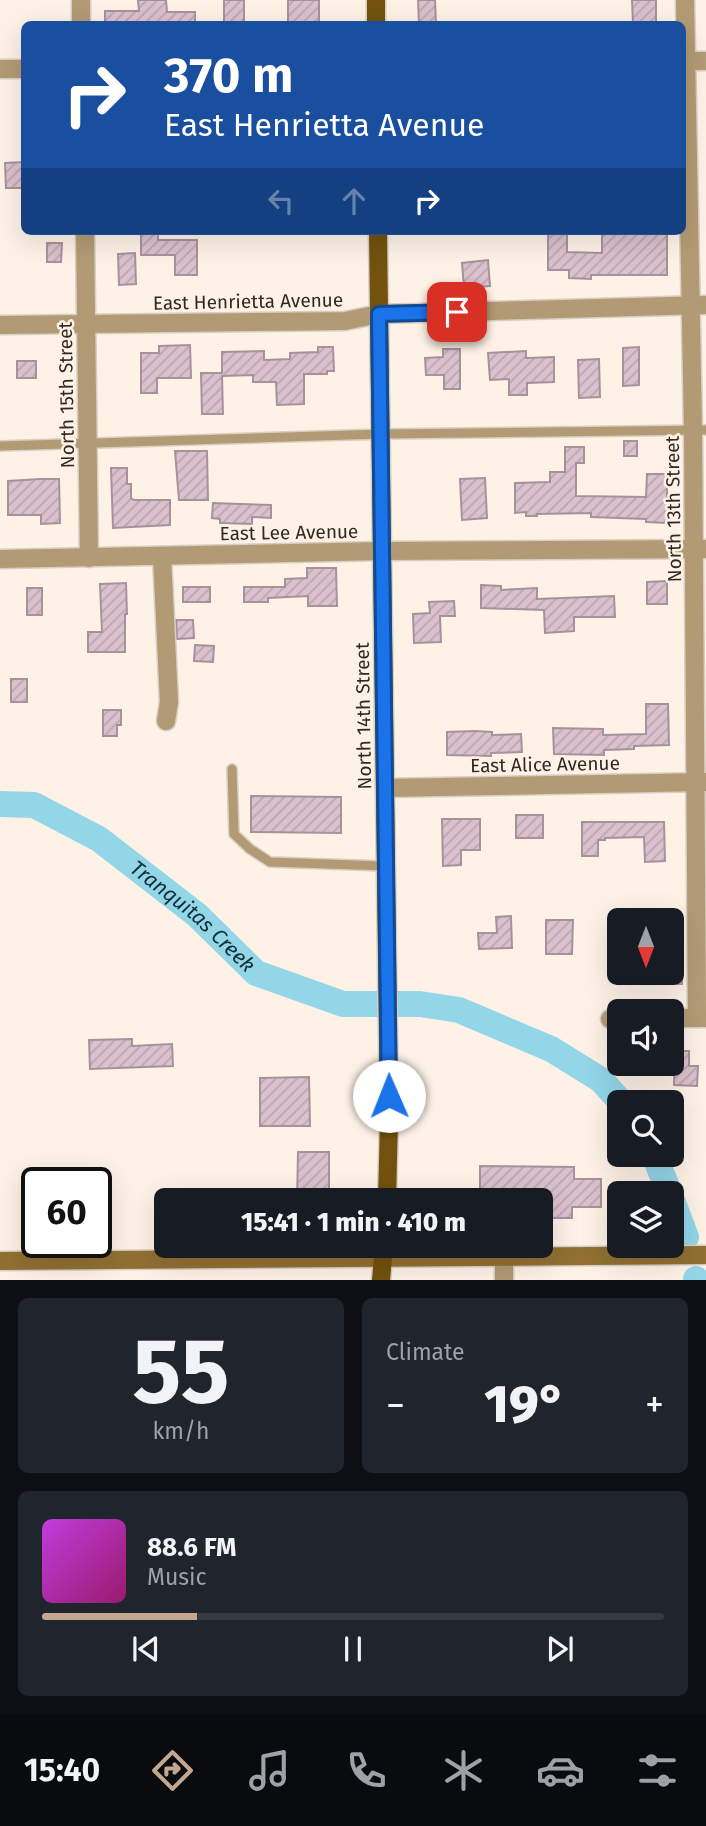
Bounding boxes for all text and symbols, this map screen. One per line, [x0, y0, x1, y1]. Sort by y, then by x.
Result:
text: 370 m [164, 46, 293, 105]
icon: right [49, 49, 140, 140]
text: East Henrietta Avenue [164, 106, 485, 144]
icon: left [262, 182, 300, 220]
icon: ahead [335, 182, 373, 220]
icon: right [408, 182, 446, 220]
pin [427, 282, 487, 342]
street label: East Henrietta Avenue [153, 288, 343, 315]
icon: arrive [438, 293, 476, 331]
street label: North 15th Street [54, 321, 79, 468]
street label: North 13th Street [661, 435, 686, 583]
street label: East Lee Avenue [219, 520, 359, 545]
street label: North 14th Street [351, 642, 376, 790]
street label: East Alice Avenue [470, 752, 620, 777]
water label: Tranquitas Creek [125, 855, 261, 978]
north arrow [607, 908, 684, 985]
map controls [607, 908, 684, 1258]
button: sound [607, 999, 684, 1076]
position arrow [352, 1059, 426, 1133]
button: search [607, 1090, 684, 1167]
speed limit sign: 60 [21, 1167, 112, 1258]
button: layers [607, 1181, 684, 1258]
text: 15:41 · 1 min · 410 m [241, 1207, 466, 1238]
text: 55 [132, 1317, 230, 1426]
text: Climate [386, 1338, 465, 1366]
text: 19° [484, 1373, 566, 1436]
text: − [386, 1382, 405, 1428]
text: + [645, 1382, 664, 1428]
text: km/h [153, 1417, 209, 1445]
text: 88.6 FM [147, 1532, 236, 1563]
text: Music [147, 1563, 207, 1591]
icon: previous [127, 1630, 165, 1668]
icon: pause [334, 1630, 372, 1668]
icon: next [541, 1630, 579, 1668]
icon: directions [148, 1746, 197, 1795]
icon: music [245, 1746, 294, 1795]
icon: phone [342, 1746, 391, 1795]
icon: climate [439, 1746, 488, 1795]
icon: car [536, 1746, 585, 1795]
icon: filters [633, 1746, 682, 1795]
text: 15:40 [24, 1751, 100, 1789]

